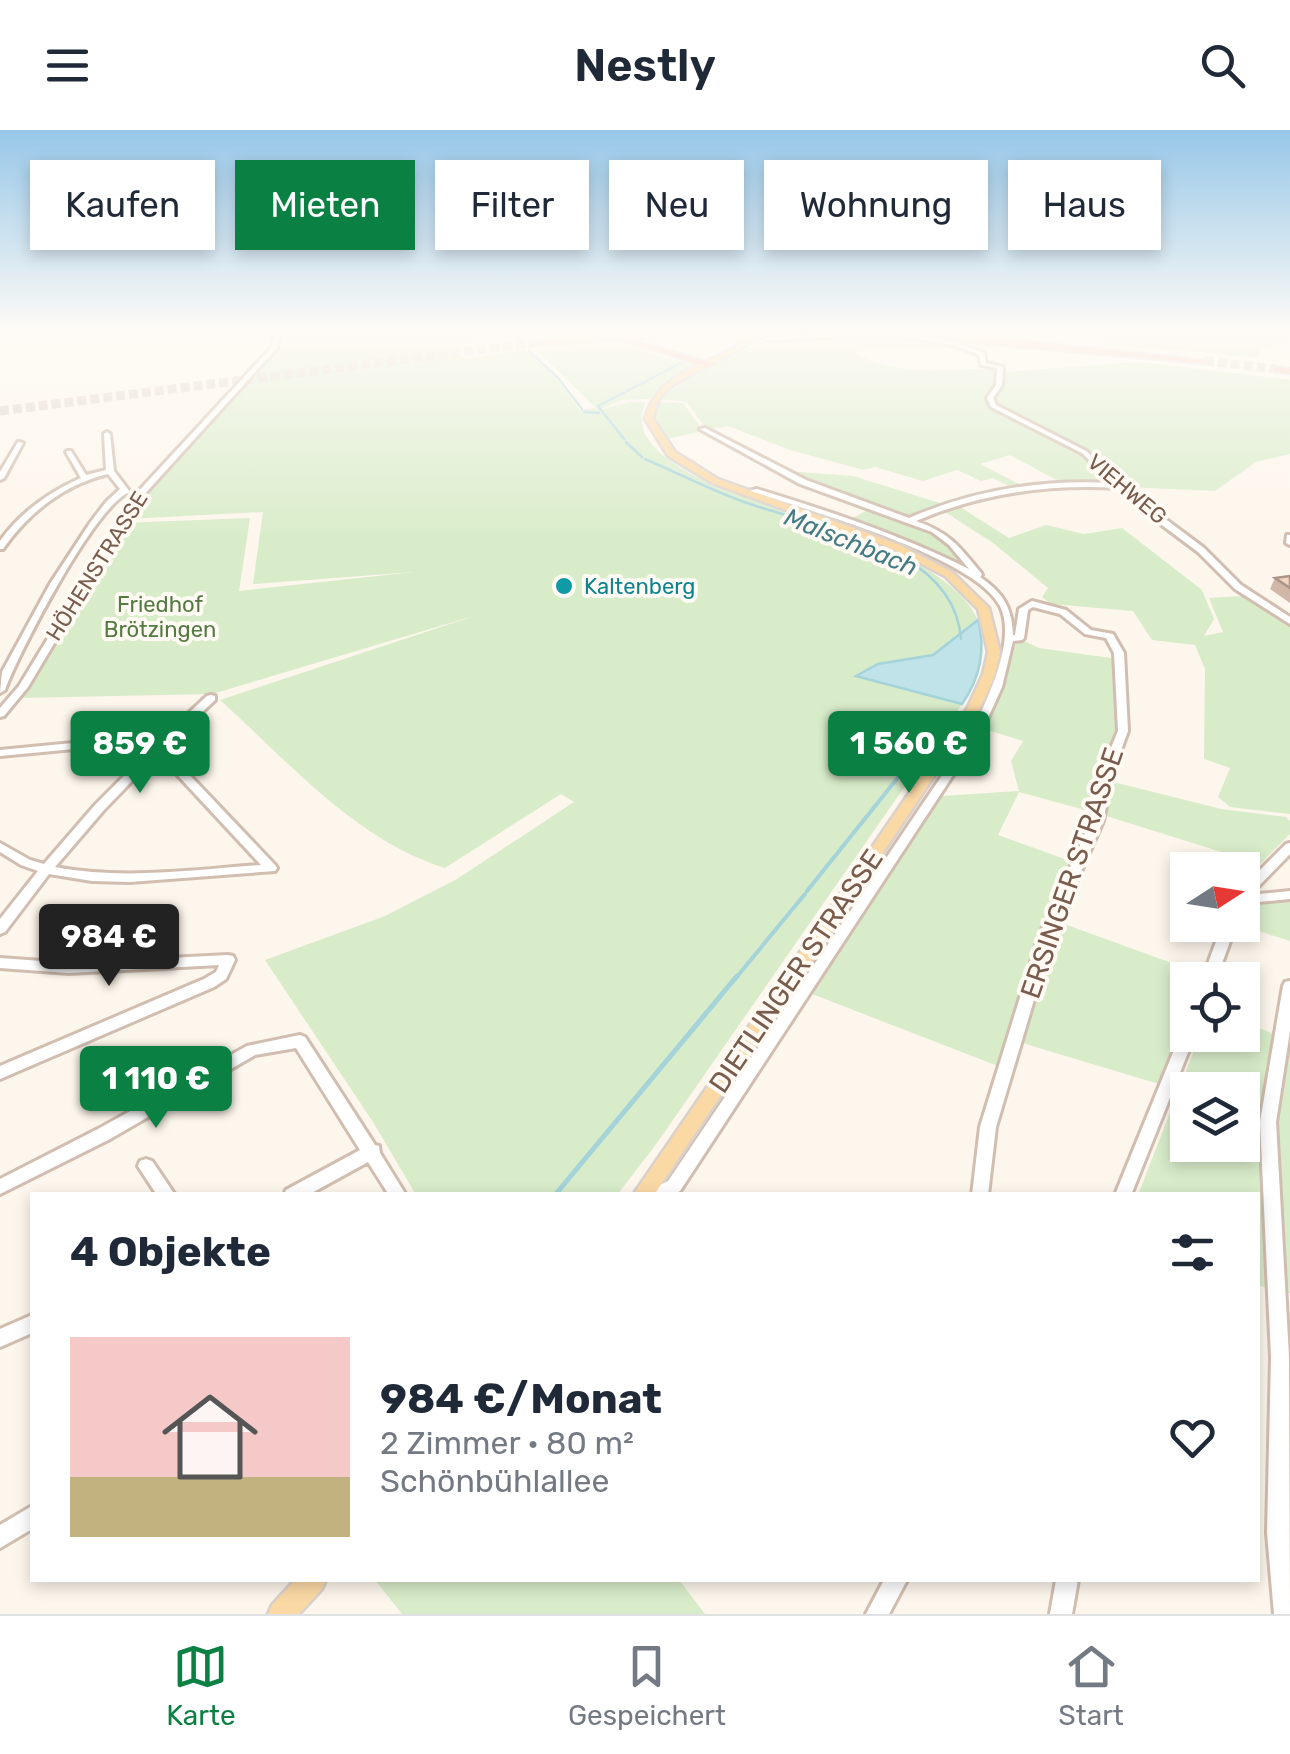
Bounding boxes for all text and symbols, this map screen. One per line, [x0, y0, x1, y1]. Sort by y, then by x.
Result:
icon: menu [40, 38, 95, 93]
icon: search [1195, 38, 1250, 93]
text: Nestly [574, 39, 716, 92]
chip: Kaufen [30, 160, 215, 250]
chip: Mieten [235, 160, 415, 250]
chip: Filter [435, 160, 589, 250]
chip: Neu [609, 160, 744, 250]
chip: Wohnung [764, 160, 988, 250]
chip: Haus [1008, 160, 1161, 250]
street label: VIEHWEG [1082, 448, 1172, 530]
street label: HÖHENSTRASSE [40, 486, 154, 646]
water label: Malschbach [780, 502, 922, 582]
place label: Kaltenberg [584, 573, 695, 600]
marker: Kaltenberg [553, 575, 575, 597]
park label: Friedhof Brötzingen [104, 591, 216, 643]
pin: 859 € [70, 711, 210, 796]
pin: 1 560 € [817, 711, 1001, 796]
text: 859 € [93, 724, 187, 762]
text: 1 560 € [850, 724, 968, 762]
street label: ERSINGER STRASSE [1014, 743, 1130, 1003]
street label: DIETLINGER STRASSE [702, 843, 890, 1099]
north arrow [1170, 852, 1260, 942]
map controls [1170, 852, 1260, 1162]
pin: 984 € [39, 904, 179, 989]
text: 984 € [61, 917, 157, 955]
button: locate [1170, 962, 1260, 1052]
pin: 1 110 € [64, 1046, 248, 1131]
text: 1 110 € [102, 1059, 210, 1097]
button: layers [1170, 1072, 1260, 1162]
icon: filters [1165, 1225, 1220, 1280]
text: 4 Objekte [70, 1227, 271, 1277]
text: 984 €/Monat [380, 1374, 662, 1424]
icon: home [150, 1377, 270, 1497]
icon: heart [1165, 1410, 1220, 1465]
text: 2 Zimmer · 80 m² [380, 1424, 634, 1462]
text: Schönbühlallee [380, 1462, 609, 1500]
tab: Karte [166, 1639, 236, 1732]
tab: Gespeichert [568, 1639, 726, 1732]
tab: Start [1058, 1639, 1124, 1732]

